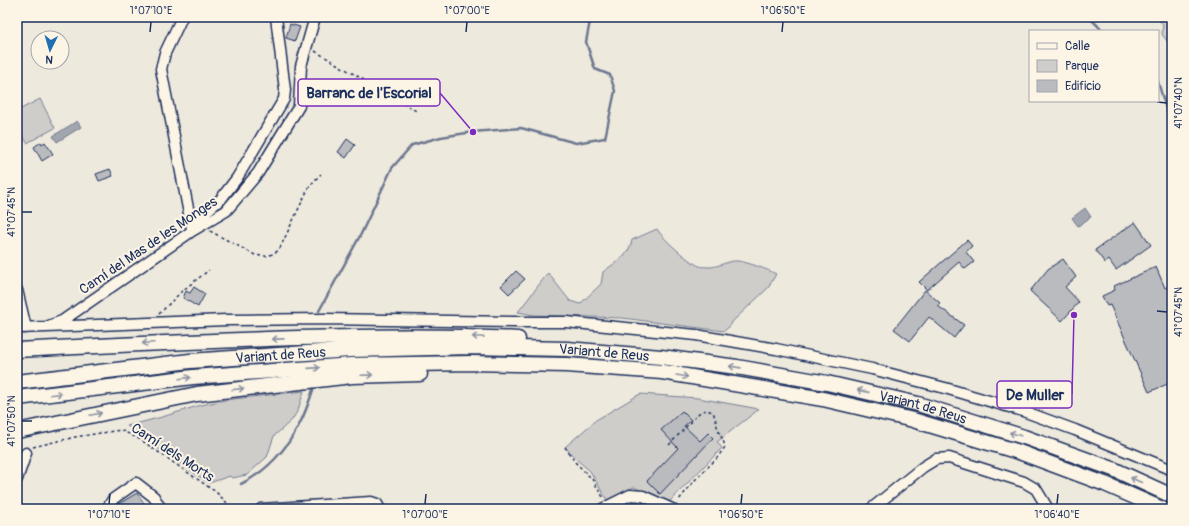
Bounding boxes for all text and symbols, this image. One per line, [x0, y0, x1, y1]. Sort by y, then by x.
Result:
text: 1°07'10"E [130, 5, 172, 17]
text: 1°07'00"E [444, 5, 490, 17]
text: 1°06'50"E [761, 5, 805, 17]
north arrow [30, 30, 70, 70]
legend [1029, 30, 1159, 102]
text: Calle [1065, 39, 1090, 54]
text: N [44, 53, 53, 66]
text: Parque [1065, 59, 1099, 74]
text: 41°07'40"N [1173, 77, 1185, 129]
callout: Barranc de l'Escorial [298, 79, 440, 106]
text: Edificio [1065, 79, 1101, 94]
text: Barranc de l'Escorial [306, 84, 432, 103]
text: 41°07'45"N [6, 187, 18, 237]
street label: Camí del Mas de les Monges [76, 192, 221, 298]
text: 41°07'45"N [1173, 287, 1185, 337]
one-way arrow [472, 333, 485, 340]
one-way arrow [272, 335, 285, 342]
one-way arrow [142, 339, 155, 347]
street label: Variant de Reus [559, 341, 651, 365]
street label: Variant de Reus [235, 344, 327, 367]
one-way arrow [729, 363, 742, 371]
one-way arrow [307, 364, 320, 372]
one-way arrow [360, 372, 373, 379]
one-way arrow [675, 372, 688, 380]
one-way arrow [178, 374, 191, 382]
callout: De Muller [997, 381, 1072, 408]
one-way arrow [231, 385, 244, 393]
text: De Muller [1006, 386, 1065, 405]
one-way arrow [857, 387, 870, 395]
street label: Variant de Reus [877, 387, 969, 428]
one-way arrow [49, 390, 62, 398]
text: 41°07'50"N [6, 395, 18, 447]
one-way arrow [90, 410, 103, 418]
street label: Camí dels Morts [128, 419, 218, 486]
one-way arrow [1009, 430, 1022, 437]
one-way arrow [1131, 476, 1143, 483]
text: 1°07'10"E [88, 509, 130, 521]
text: 1°07'00"E [402, 509, 448, 521]
text: 1°06'50"E [719, 509, 763, 521]
text: 1°06'40"E [1035, 509, 1079, 521]

